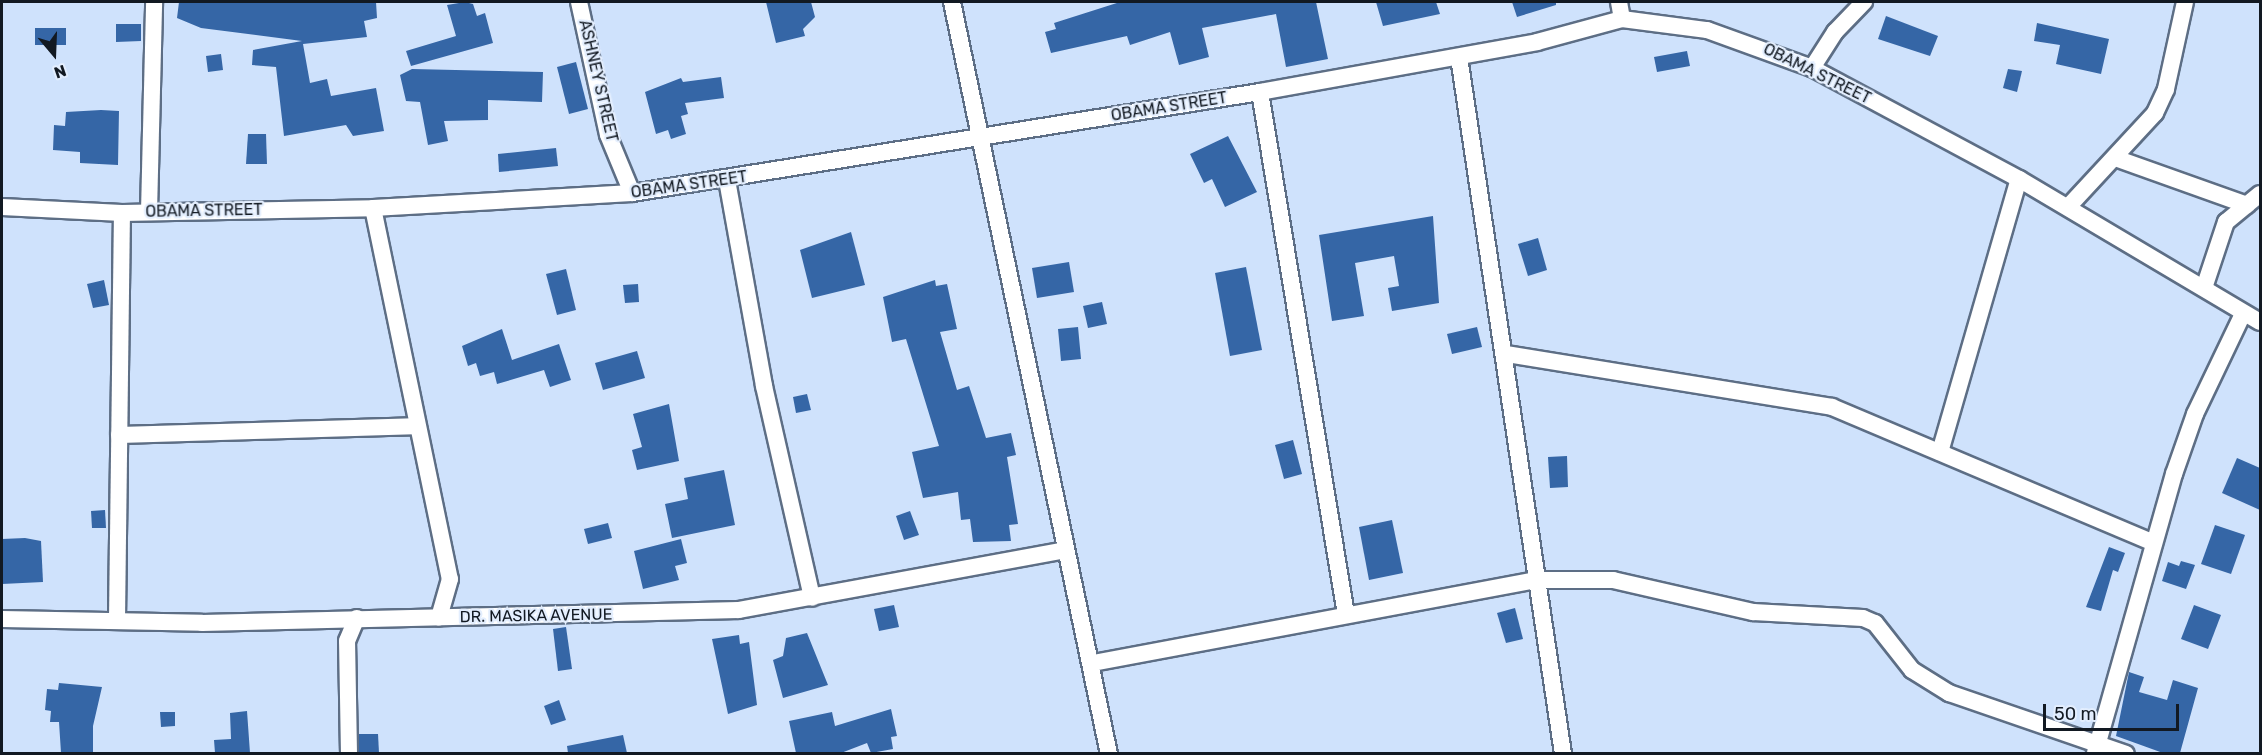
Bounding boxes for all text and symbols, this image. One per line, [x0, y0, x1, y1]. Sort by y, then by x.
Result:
street label: ASHNEY STREET [575, 18, 621, 144]
north arrow [24, 24, 84, 84]
street label: OBAMA STREET [1760, 40, 1874, 108]
text: N [51, 61, 69, 82]
street label: OBAMA STREET [1109, 88, 1229, 126]
street label: OBAMA STREET [629, 167, 749, 203]
street label: OBAMA STREET [145, 200, 263, 222]
street label: DR. MASIKA AVENUE [459, 605, 613, 627]
scale bar [2046, 692, 2182, 730]
text: 50 m [2054, 703, 2097, 725]

